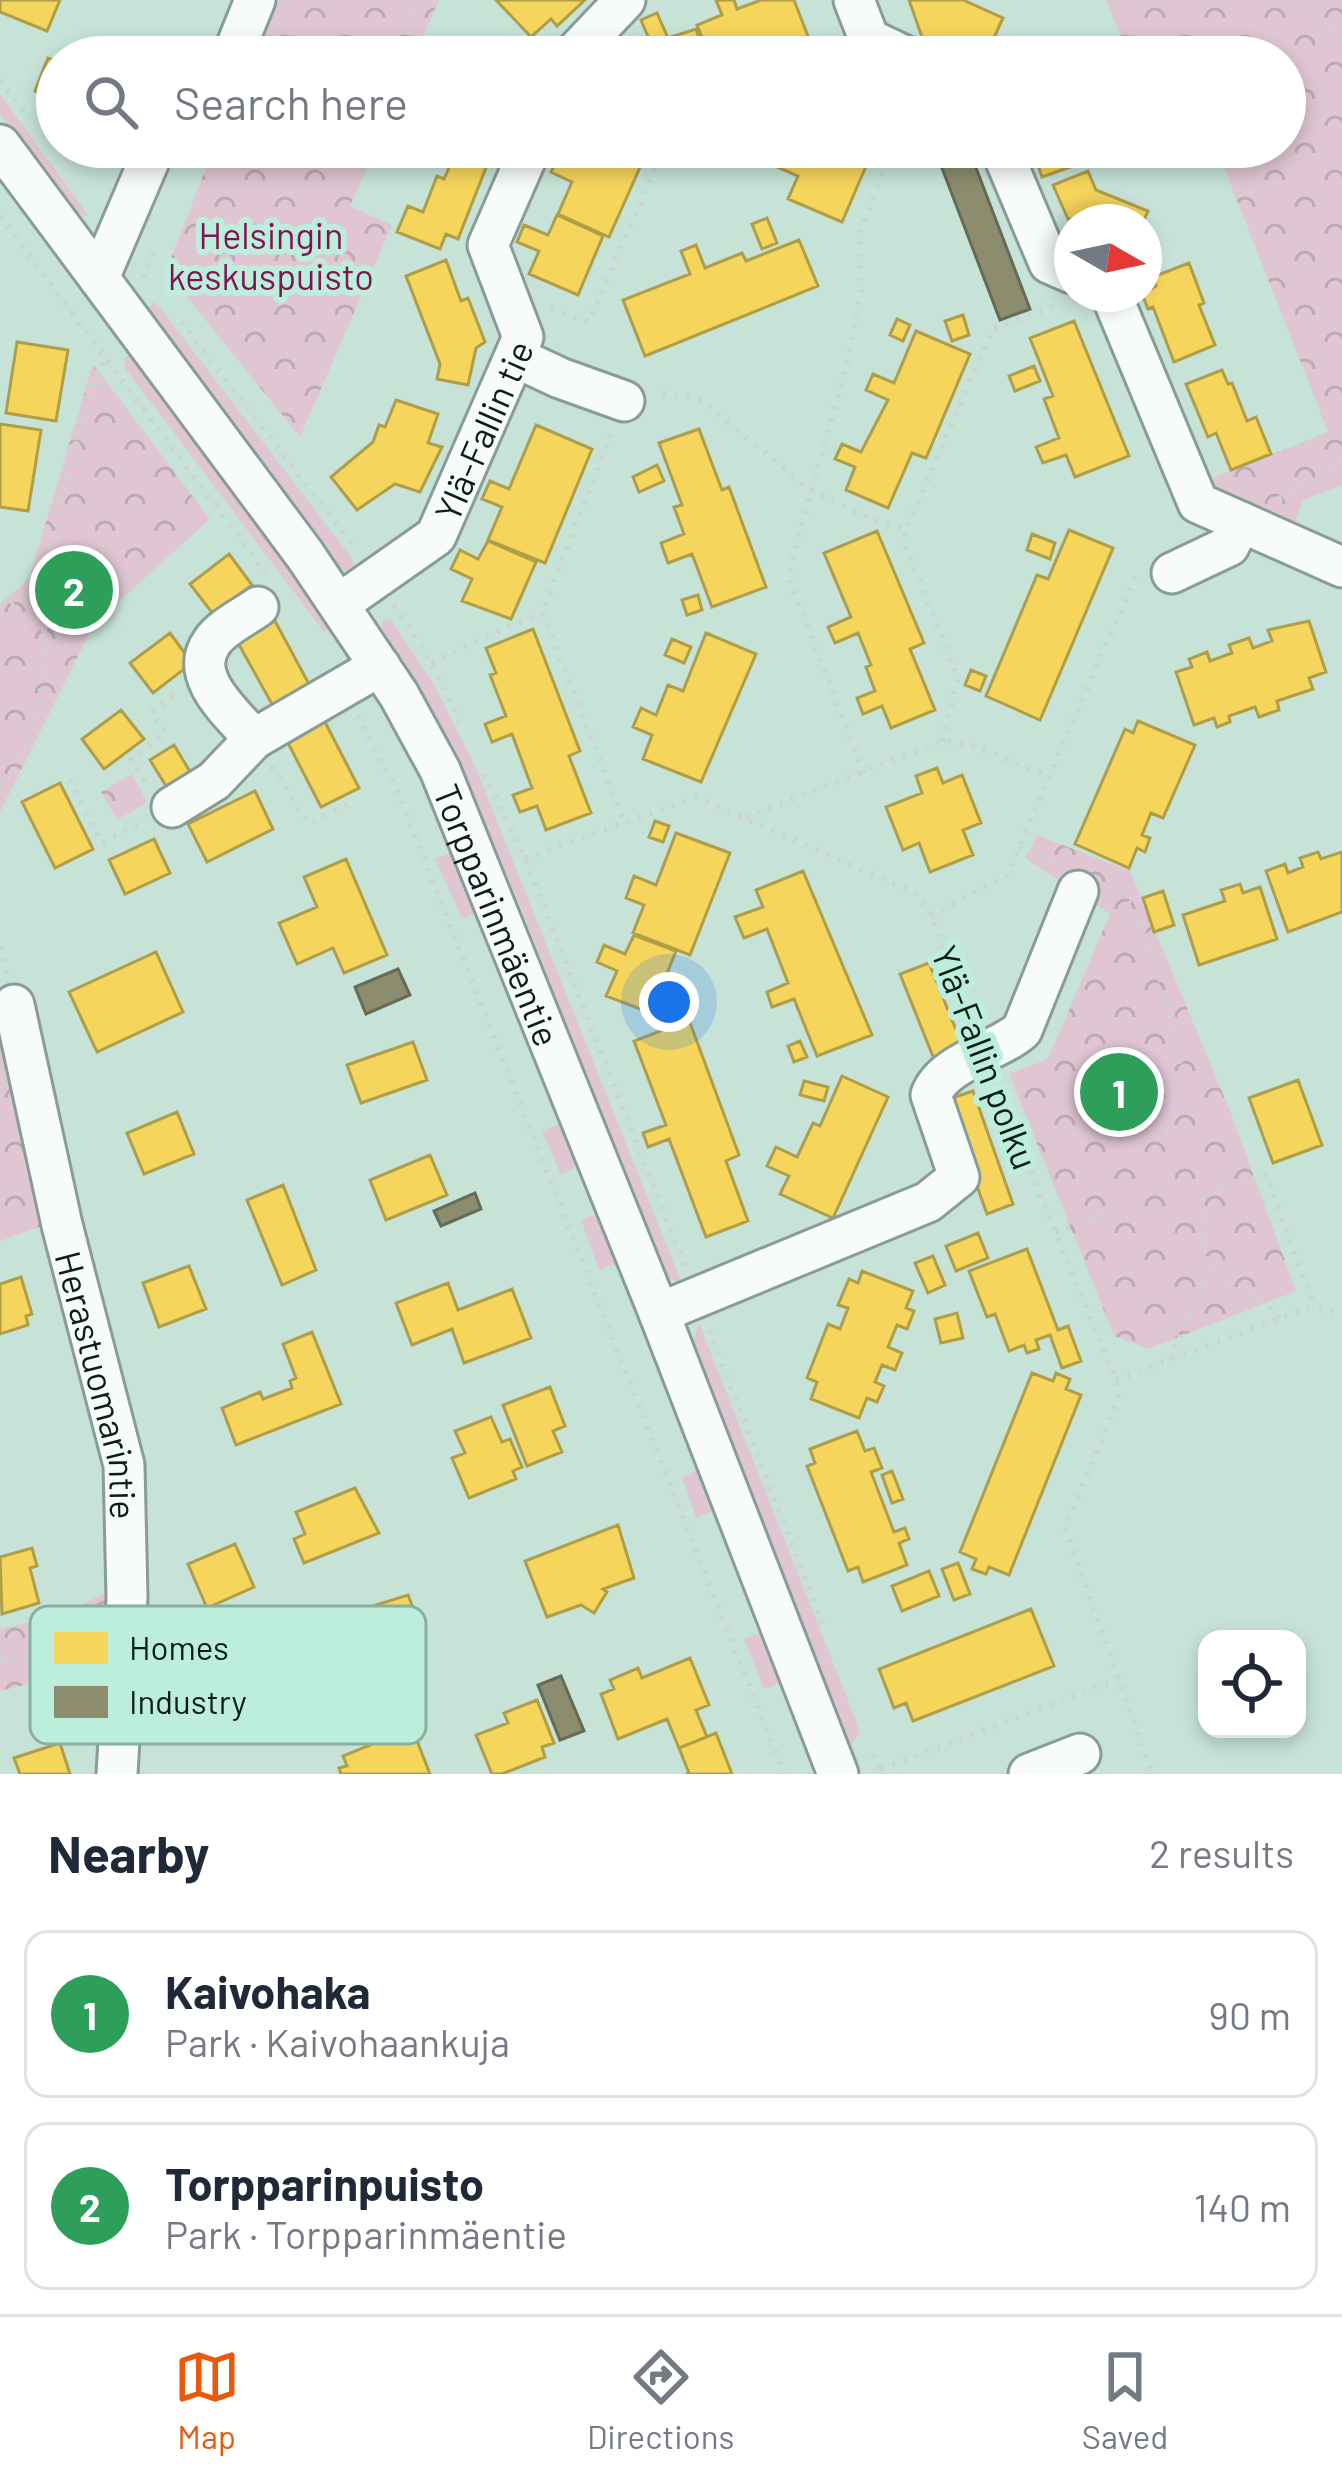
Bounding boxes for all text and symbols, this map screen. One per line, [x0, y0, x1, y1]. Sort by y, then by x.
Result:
search box [36, 36, 1306, 168]
icon: search [78, 69, 144, 135]
text: Search here [174, 75, 408, 129]
north arrow [1054, 204, 1162, 312]
park label: Helsingin keskuspuisto [168, 213, 374, 297]
street label: Ylä-Fallin tie [424, 333, 541, 527]
pin: 2 [35, 545, 113, 635]
street label: Torpparinmäentie [426, 777, 570, 1052]
street label: Ylä-Fallin polku [924, 939, 1048, 1175]
your location [639, 972, 699, 1032]
pin: 1 [1080, 1047, 1158, 1137]
street label: Herastuomarintie [48, 1246, 147, 1520]
legend [30, 1606, 426, 1744]
text: Homes [129, 1627, 229, 1667]
map controls [1198, 1630, 1306, 1738]
button: locate [1198, 1630, 1306, 1738]
text: Industry [129, 1681, 247, 1721]
text: Nearby [48, 1822, 209, 1883]
text: 2 results [1149, 1829, 1294, 1876]
text: Kaivohaka [165, 1964, 371, 2018]
text: 1 [83, 1991, 97, 2038]
text: 90 m [1209, 1991, 1291, 2038]
text: Park · Kaivohaankuja [165, 2018, 510, 2065]
text: Torpparinpuisto [165, 2156, 484, 2210]
text: 2 [79, 2183, 101, 2230]
text: 140 m [1194, 2183, 1291, 2230]
text: Park · Torpparinmäentie [165, 2210, 567, 2257]
tab: Map [174, 2344, 240, 2456]
tab: Directions [587, 2344, 734, 2456]
tab: Saved [1082, 2344, 1168, 2456]

